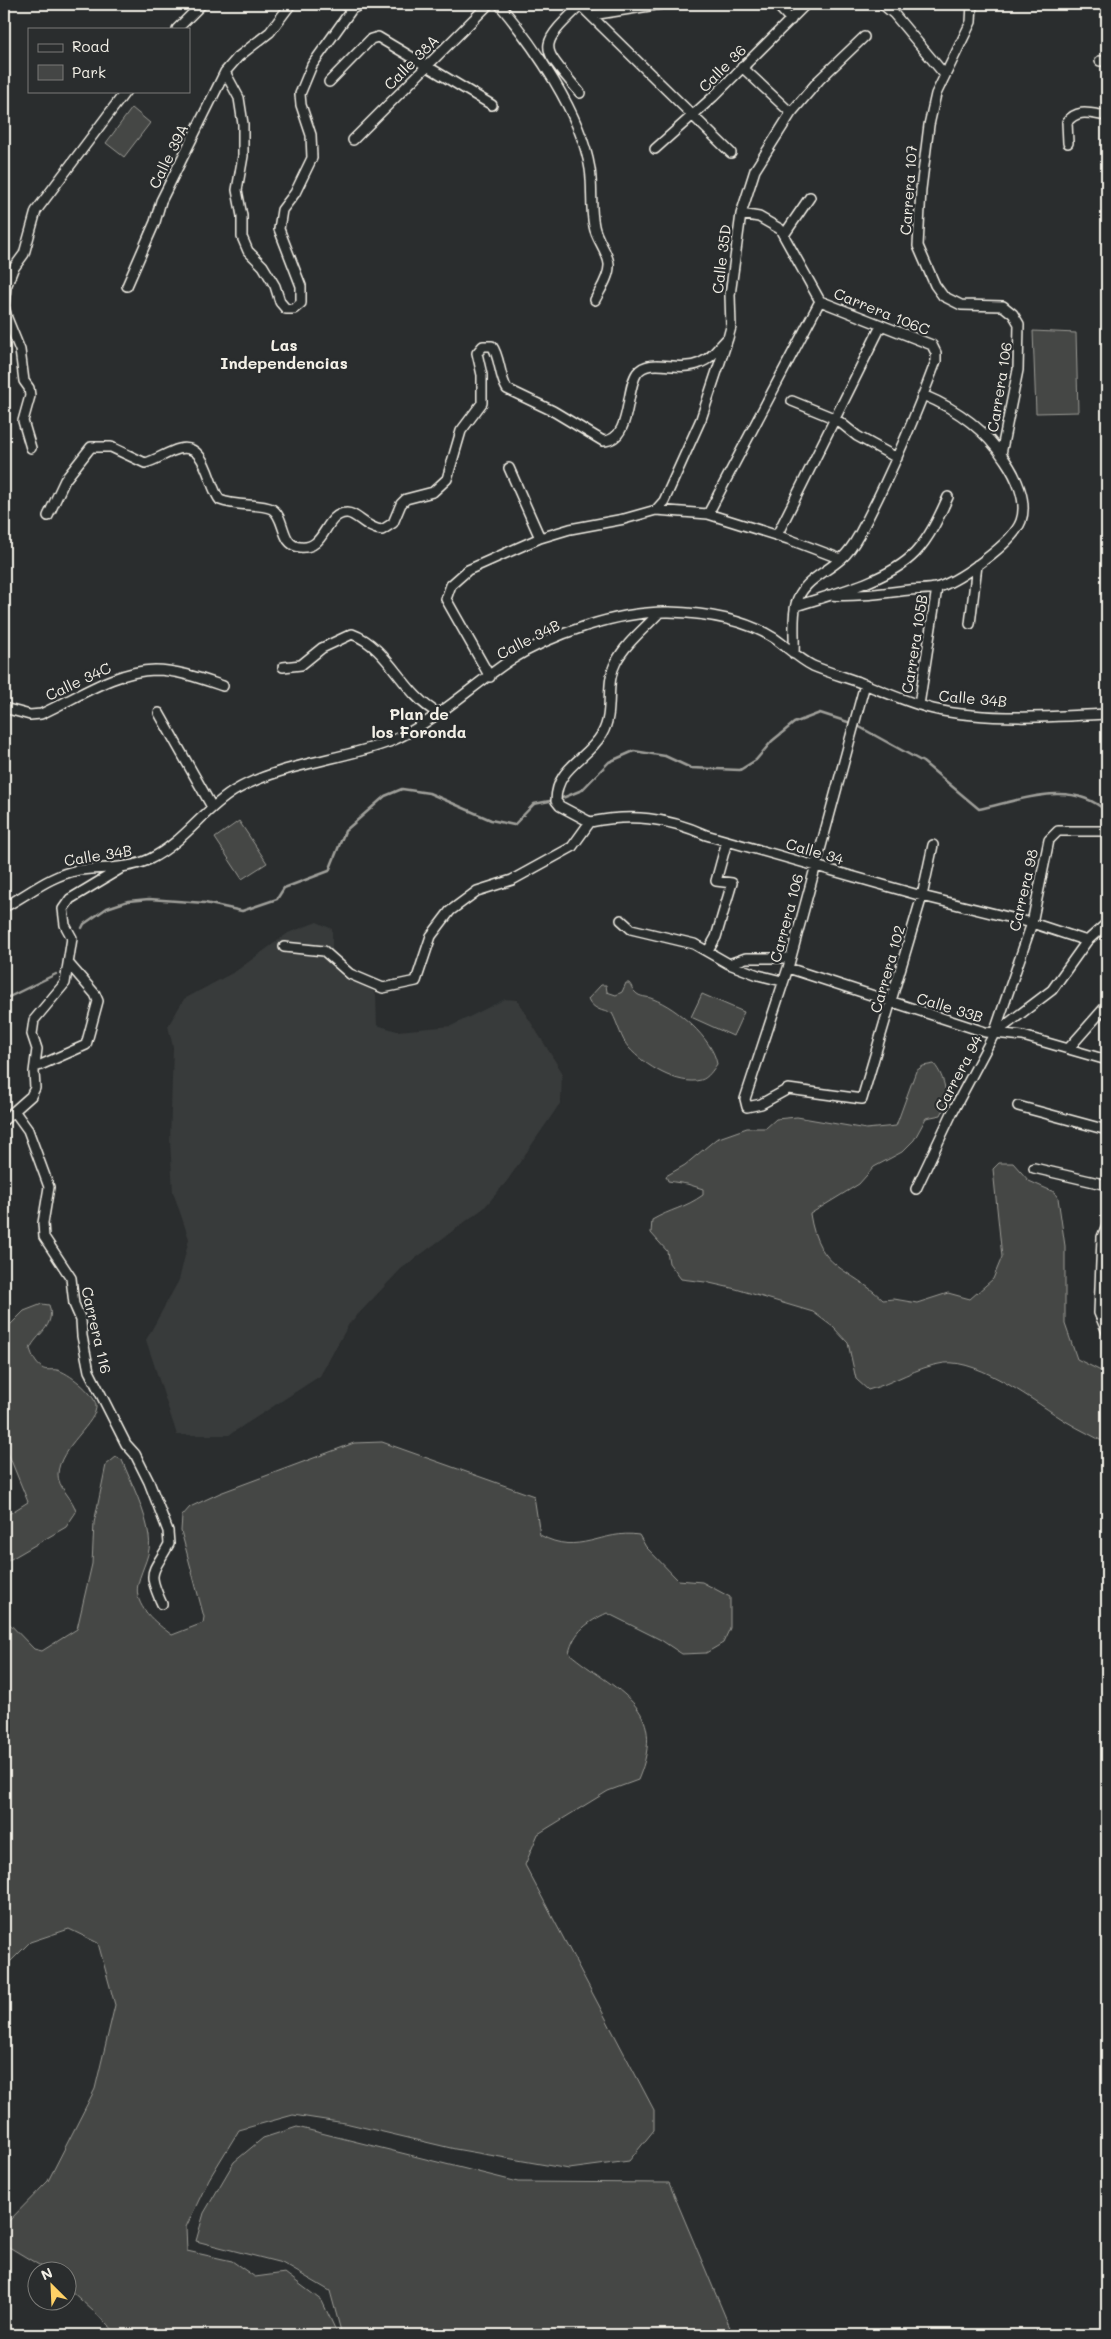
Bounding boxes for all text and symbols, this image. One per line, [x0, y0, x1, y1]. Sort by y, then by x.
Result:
legend [28, 28, 190, 92]
street label: Calle 38A [379, 30, 443, 94]
text: Road [72, 36, 109, 56]
street label: Calle 36 [694, 40, 750, 96]
text: Park [72, 62, 106, 82]
street label: Calle 39A [144, 120, 192, 192]
street label: Carrera 107 [895, 144, 921, 236]
street label: Calle 35D [707, 223, 735, 295]
street label: Carrera 106C [831, 283, 933, 339]
district label: Las Independencias [220, 334, 348, 373]
street label: Carrera 106 [982, 340, 1016, 434]
street label: Carrera 105B [896, 593, 932, 695]
street label: Calle 34B [493, 615, 563, 663]
street label: Calle 34C [42, 657, 114, 705]
street label: Calle 34B [938, 685, 1008, 711]
district label: Plan de los Foronda [371, 703, 467, 742]
street label: Calle 34 [784, 833, 846, 869]
street label: Calle 34B [63, 840, 133, 870]
street label: Carrera 98 [1004, 847, 1042, 933]
street label: Carrera 106 [765, 871, 807, 965]
street label: Carrera 102 [865, 923, 909, 1015]
street label: Calle 33B [914, 987, 986, 1027]
street label: Carrera 94 [930, 1031, 987, 1115]
street label: Carrera 116 [77, 1285, 117, 1375]
north arrow [28, 2262, 78, 2312]
text: N [38, 2263, 55, 2285]

